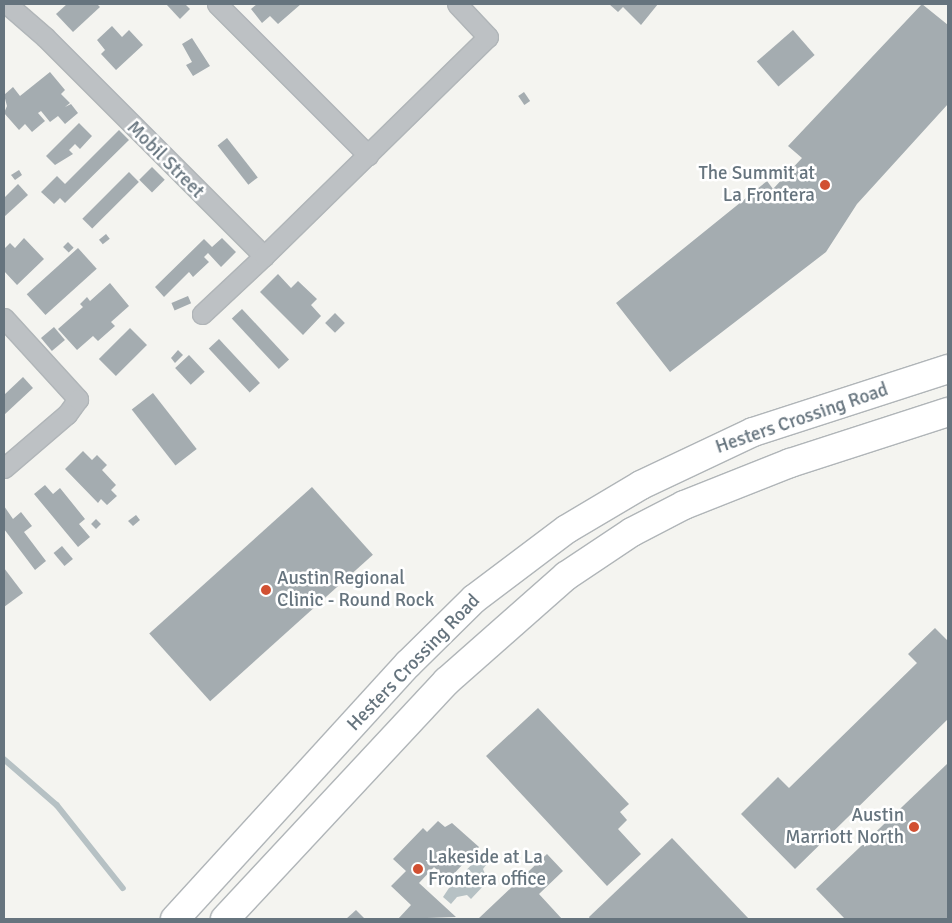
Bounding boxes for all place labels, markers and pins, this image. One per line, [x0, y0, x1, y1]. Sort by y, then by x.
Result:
place label: The Summit at La Frontera [698, 163, 815, 207]
marker: The Summit at La Frontera [819, 179, 831, 191]
place label: Austin Regional Clinic - Round Rock [277, 568, 434, 612]
marker: Austin Regional Clinic - Round Rock [259, 583, 273, 597]
place label: Austin Marriott North [785, 805, 904, 849]
marker: Austin Marriott North [908, 821, 920, 833]
place label: Lakeside at La Frontera office [428, 847, 546, 891]
marker: Lakeside at La Frontera office [412, 863, 424, 875]

